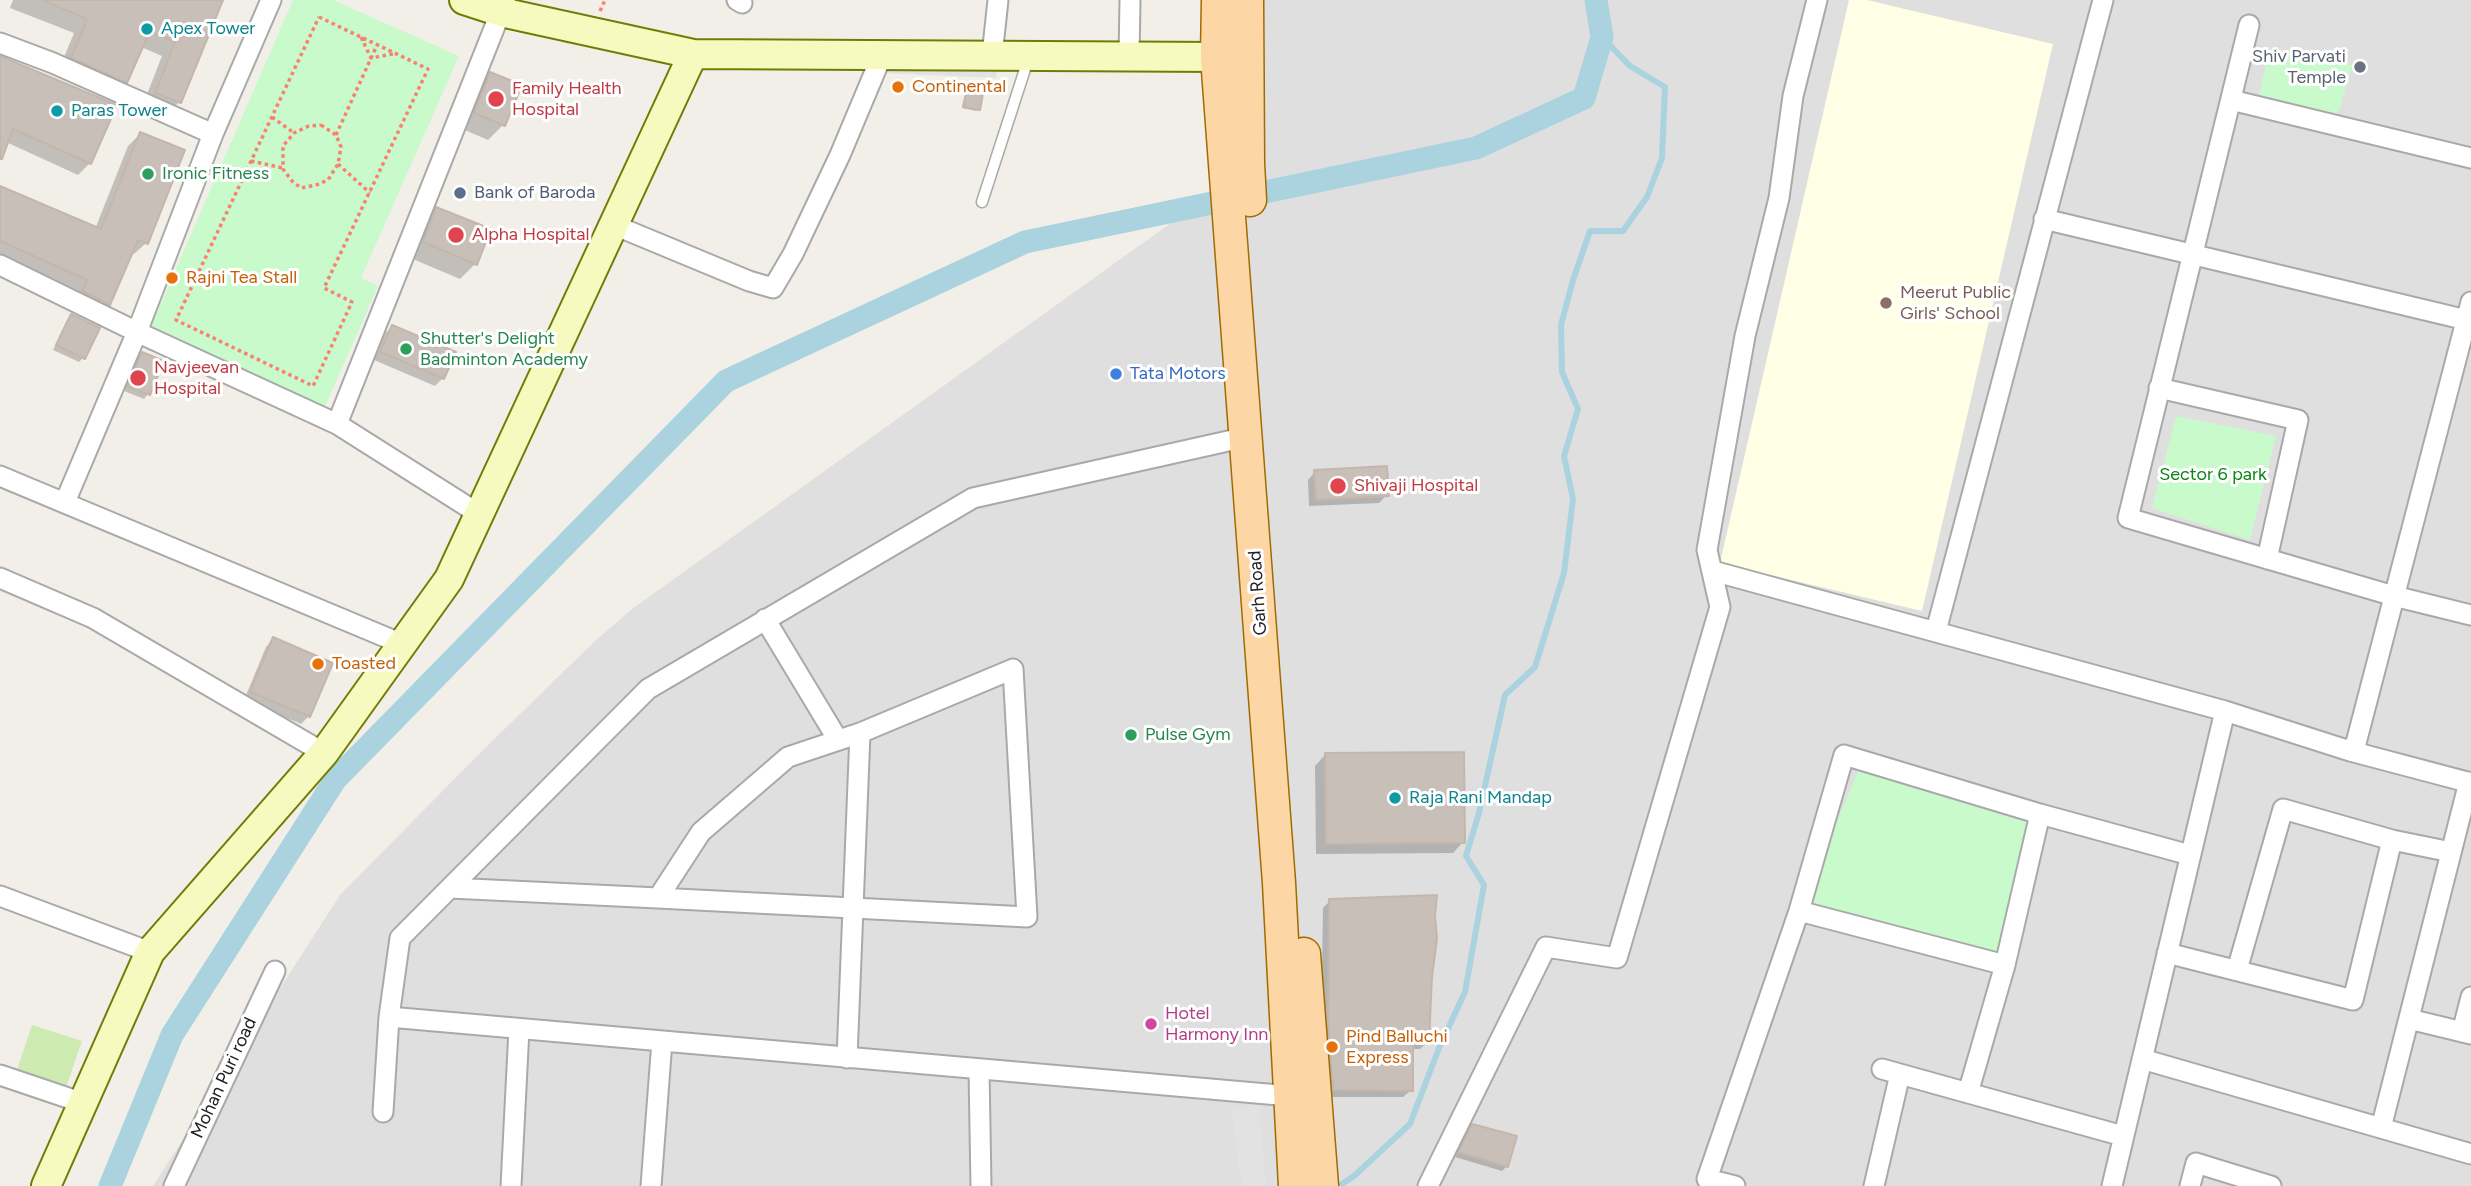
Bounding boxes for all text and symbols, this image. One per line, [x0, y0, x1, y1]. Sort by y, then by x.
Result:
place label: Apex Tower [161, 18, 255, 40]
marker: Apex Tower [139, 21, 155, 37]
place label: Shiv Parvati Temple [2252, 46, 2346, 88]
marker: Shiv Parvati Temple [2352, 59, 2368, 75]
place label: Continental [912, 76, 1006, 98]
place label: Family Health Hospital [512, 78, 622, 120]
marker: Continental [890, 79, 906, 95]
marker: Family Health Hospital [486, 89, 506, 109]
place label: Paras Tower [71, 100, 167, 122]
marker: Paras Tower [49, 103, 65, 119]
place label: Ironic Fitness [162, 163, 269, 185]
marker: Ironic Fitness [140, 166, 156, 182]
place label: Bank of Baroda [474, 182, 595, 204]
marker: Bank of Baroda [452, 185, 468, 201]
place label: Alpha Hospital [472, 224, 590, 246]
marker: Alpha Hospital [446, 225, 466, 245]
place label: Rajni Tea Stall [186, 267, 297, 289]
marker: Rajni Tea Stall [164, 270, 180, 286]
place label: Meerut Public Girls' School [1900, 282, 2011, 324]
marker: Meerut Public Girls' School [1878, 295, 1894, 311]
place label: Shutter's Delight Badminton Academy [420, 328, 588, 370]
marker: Shutter's Delight Badminton Academy [398, 341, 414, 357]
place label: Navjeevan Hospital [154, 357, 239, 400]
place label: Tata Motors [1130, 363, 1226, 385]
marker: Tata Motors [1108, 366, 1124, 382]
marker: Navjeevan Hospital [128, 368, 148, 388]
park label: Sector 6 park [2159, 464, 2267, 486]
place label: Shivaji Hospital [1354, 475, 1478, 497]
marker: Shivaji Hospital [1328, 476, 1348, 496]
street label: Garh Road [1244, 550, 1272, 636]
place label: Toasted [332, 653, 396, 675]
marker: Toasted [310, 656, 326, 672]
place label: Pulse Gym [1145, 724, 1230, 746]
marker: Pulse Gym [1123, 727, 1139, 743]
place label: Raja Rani Mandap [1409, 787, 1552, 809]
marker: Raja Rani Mandap [1387, 790, 1403, 806]
place label: Hotel Harmony Inn [1165, 1003, 1268, 1046]
street label: Mohan Puri road [187, 1014, 261, 1142]
marker: Hotel Harmony Inn [1143, 1016, 1159, 1032]
place label: Pind Balluchi Express [1346, 1026, 1448, 1068]
marker: Pind Balluchi Express [1324, 1039, 1340, 1055]

